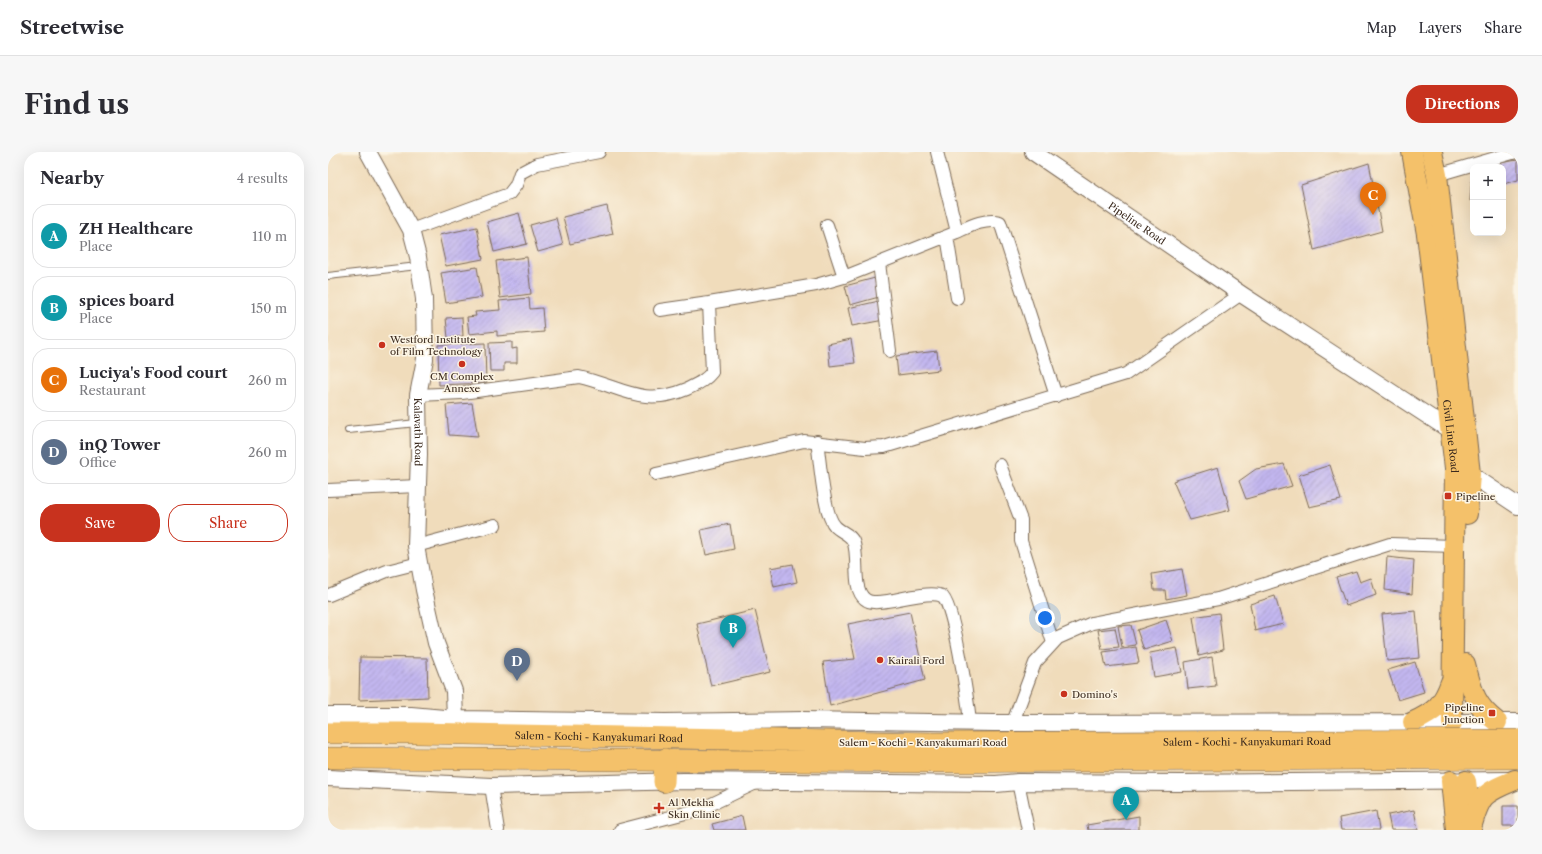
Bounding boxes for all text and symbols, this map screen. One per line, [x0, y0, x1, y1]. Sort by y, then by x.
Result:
text: Streetwise [20, 16, 124, 39]
text: Map [1366, 19, 1396, 37]
text: Layers [1418, 19, 1462, 37]
text: Share [1484, 19, 1522, 37]
button: Directions [1406, 85, 1518, 123]
text: Find us [24, 87, 129, 121]
map controls [1470, 164, 1506, 236]
button: + [1470, 164, 1506, 200]
text: Nearby [40, 168, 104, 188]
text: 4 results [237, 170, 288, 186]
pin: C [1360, 182, 1386, 215]
street label: Pipeline Road [1106, 199, 1168, 247]
button: − [1470, 200, 1506, 236]
text: ZH Healthcare [79, 219, 193, 238]
text: A [49, 228, 59, 244]
text: 110 m [252, 228, 287, 244]
text: Place [79, 238, 112, 254]
text: spices board [79, 291, 174, 310]
text: B [49, 300, 59, 316]
text: 150 m [251, 300, 287, 316]
text: Place [79, 310, 112, 326]
place label: Westford Institute of Film Technology [389, 333, 483, 358]
marker: Westford Institute of Film Technology [377, 340, 387, 350]
marker: CM Complex Annexe [457, 359, 467, 369]
text: Luciya's Food court [79, 363, 228, 382]
place label: CM Complex Annexe [430, 370, 494, 395]
text: C [49, 372, 59, 388]
text: 260 m [248, 372, 287, 388]
text: Restaurant [79, 382, 146, 398]
street label: Kalavath Road [412, 397, 426, 466]
street label: Civil Line Road [1440, 399, 1462, 473]
text: inQ Tower [79, 435, 160, 454]
text: D [48, 444, 60, 460]
text: 260 m [248, 444, 287, 460]
text: Office [79, 454, 116, 470]
place label: Pipeline [1456, 490, 1496, 503]
marker: Pipeline [1443, 491, 1453, 501]
button: Save [40, 504, 160, 542]
button: Share [168, 504, 288, 542]
your location [1035, 608, 1055, 628]
pin: B [720, 615, 746, 648]
pin: D [504, 648, 530, 681]
place label: Kairali Ford [888, 654, 945, 667]
marker: Kairali Ford [875, 655, 885, 665]
place label: Domino's [1072, 688, 1117, 701]
marker: Domino's [1059, 689, 1069, 699]
place label: Pipeline Junction [1442, 701, 1485, 726]
marker: Pipeline Junction [1487, 708, 1497, 718]
street label: Salem - Kochi - Kanyakumari Road [515, 728, 683, 745]
street label: Salem - Kochi - Kanyakumari Road [1163, 734, 1331, 748]
street label: Salem - Kochi - Kanyakumari Road [839, 736, 1007, 749]
pin: A [1113, 787, 1139, 820]
place label: Al Mekha Skin Clinic [667, 796, 720, 821]
marker: Al Mekha Skin Clinic [653, 802, 665, 814]

